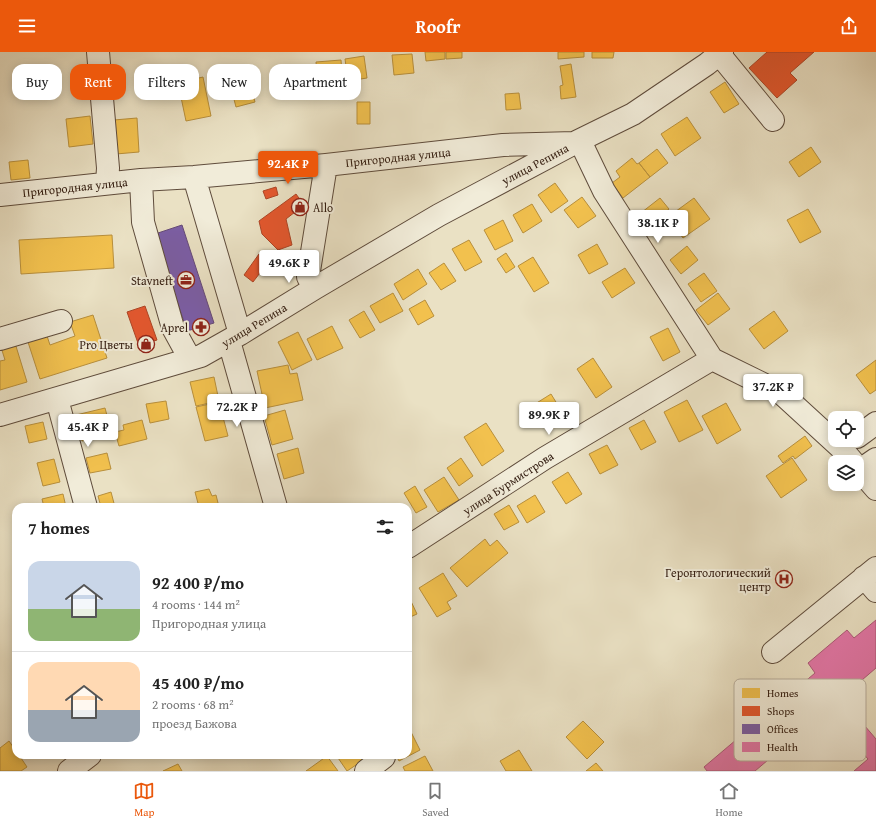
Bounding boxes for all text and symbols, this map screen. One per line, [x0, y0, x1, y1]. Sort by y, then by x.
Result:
text: Roofr [416, 13, 460, 40]
icon: menu [16, 15, 38, 37]
icon: share [838, 15, 860, 37]
chip: Buy [12, 64, 62, 100]
chip: Rent [70, 64, 126, 100]
chip: Filters [134, 64, 199, 100]
chip: New [207, 64, 261, 100]
chip: Apartment [269, 64, 361, 100]
street label: улица Репина [498, 139, 572, 189]
street label: Пригородная улица [345, 143, 452, 171]
pin: 92.4K ₽ [251, 151, 325, 185]
text: 92.4K ₽ [267, 154, 309, 173]
street label: Пригородная улица [22, 173, 129, 201]
shop icon: Allo [290, 197, 310, 217]
place label: Allo [313, 199, 333, 216]
pin: 38.1K ₽ [621, 210, 695, 244]
text: 38.1K ₽ [637, 213, 679, 232]
pin: 49.6K ₽ [252, 250, 326, 284]
text: 49.6K ₽ [268, 253, 310, 272]
office icon: Stavneft [176, 270, 196, 290]
place label: Stavneft [131, 272, 174, 289]
street label: улица Репина [217, 299, 290, 352]
pharmacy icon: Aprel [191, 317, 211, 337]
place label: Aprel [160, 319, 189, 336]
shop icon: Pro Цветы [136, 334, 156, 354]
place label: Pro Цветы [80, 336, 134, 353]
pin: 37.2K ₽ [736, 374, 810, 408]
text: 37.2K ₽ [752, 377, 794, 396]
pin: 72.2K ₽ [200, 394, 274, 428]
text: 72.2K ₽ [216, 397, 258, 416]
pin: 89.9K ₽ [512, 402, 586, 436]
text: 89.9K ₽ [528, 405, 570, 424]
map controls [828, 411, 864, 491]
button: locate [828, 411, 864, 447]
pin: 45.4K ₽ [51, 414, 125, 448]
text: 45.4K ₽ [67, 417, 109, 436]
street label: улица Бурмистрова [458, 447, 557, 519]
button: layers [828, 455, 864, 491]
text: 7 homes [28, 515, 90, 540]
icon: filters [374, 516, 396, 538]
place label: Геронтологический центр [665, 564, 772, 595]
hospital icon: Геронтологический центр [774, 569, 794, 589]
text: 92 400 ₽/mo [152, 570, 244, 595]
icon: home [60, 577, 108, 625]
text: 4 rooms · 144 m² [152, 595, 240, 614]
text: Пригородная улица [152, 614, 266, 633]
text: 45 400 ₽/mo [152, 670, 244, 695]
icon: home [60, 678, 108, 726]
legend [734, 679, 866, 761]
text: Homes [767, 685, 798, 701]
text: 2 rooms · 68 m² [152, 695, 234, 714]
text: Shops [767, 703, 794, 719]
text: проезд Бажова [152, 714, 237, 733]
text: Offices [767, 721, 798, 737]
text: Health [767, 739, 799, 755]
tab: Map [133, 780, 155, 820]
tab: Saved [422, 780, 449, 820]
tab: Home [716, 780, 743, 820]

